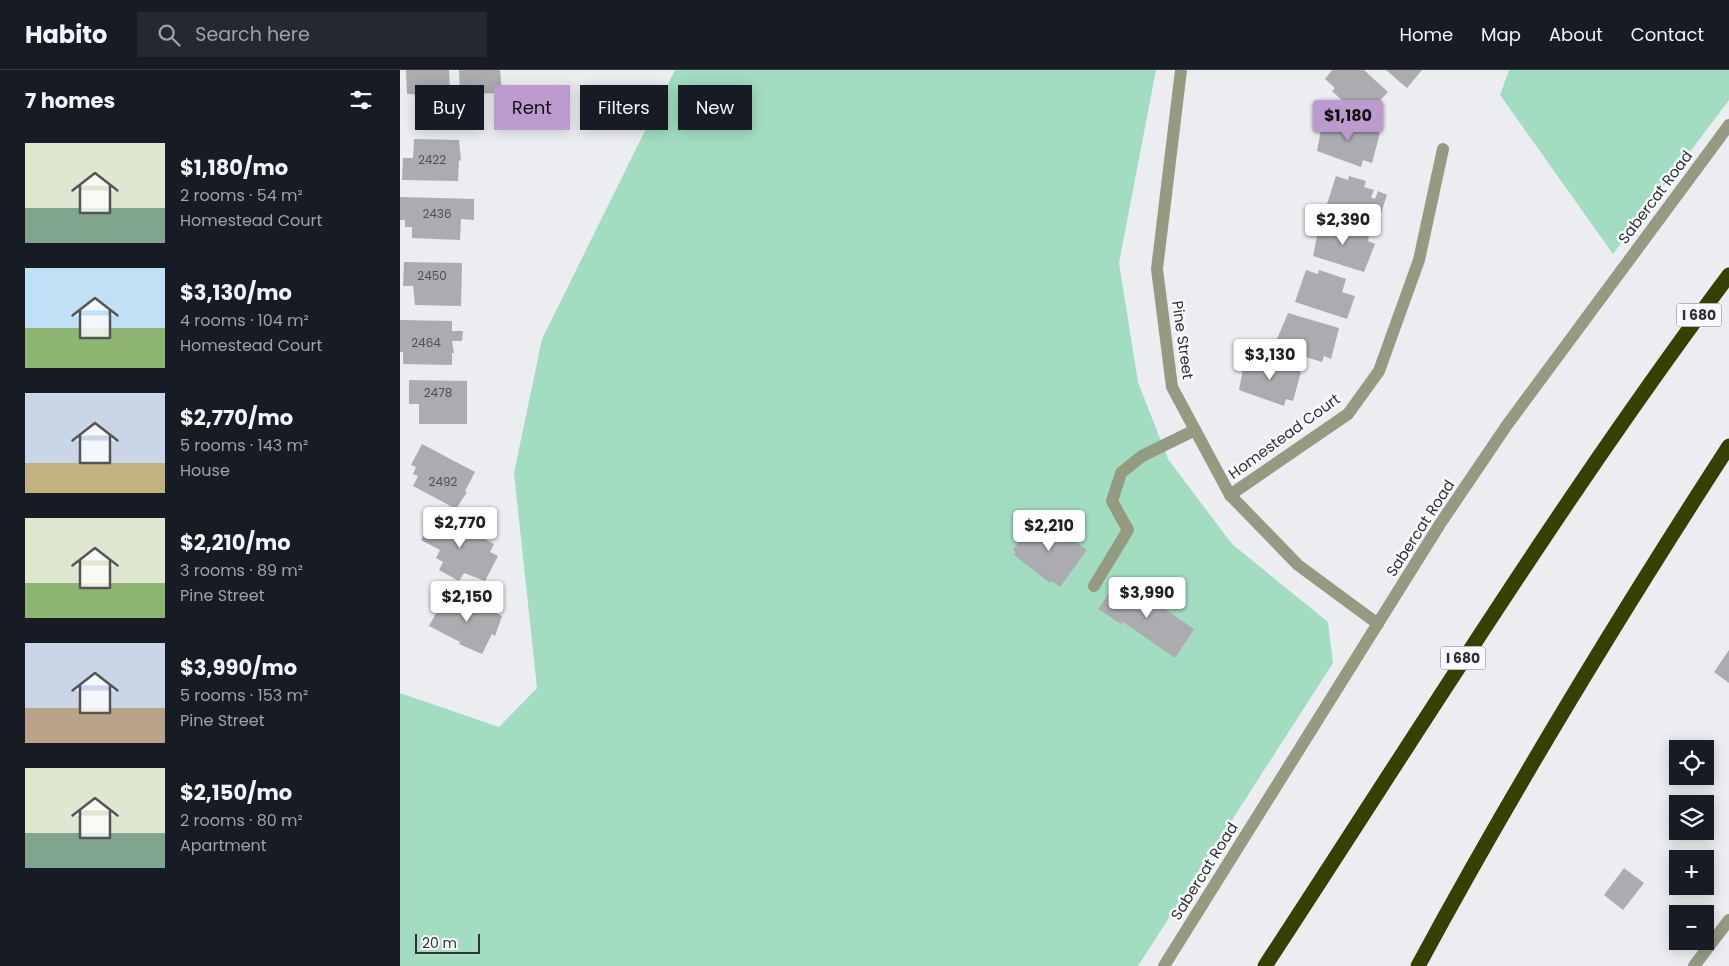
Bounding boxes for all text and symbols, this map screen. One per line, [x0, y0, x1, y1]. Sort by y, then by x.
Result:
search box [137, 12, 487, 57]
text: Habito [25, 18, 107, 51]
icon: search [155, 21, 183, 49]
text: Search here [195, 21, 310, 48]
text: Home [1399, 22, 1453, 47]
text: Map [1481, 22, 1521, 47]
text: About [1549, 22, 1603, 47]
text: Contact [1631, 22, 1704, 47]
chip: Buy [415, 85, 484, 130]
chip: Rent [494, 85, 570, 130]
chip: Filters [580, 85, 668, 130]
chip: New [678, 85, 752, 130]
text: 7 homes [25, 86, 115, 115]
icon: filters [347, 86, 375, 114]
pin: $1,180 [1307, 100, 1389, 142]
text: $1,180 [1324, 104, 1372, 127]
street label: Sabercat Road [1613, 146, 1697, 248]
house number: 2422 [418, 151, 446, 168]
text: $1,180/mo [180, 153, 288, 182]
icon: home [65, 163, 125, 223]
text: 2 rooms · 54 m² [180, 184, 303, 207]
pin: $2,390 [1302, 204, 1384, 246]
house number: 2436 [422, 205, 452, 222]
text: $2,390 [1316, 208, 1370, 231]
text: Homestead Court [180, 209, 322, 232]
house number: 2450 [417, 267, 447, 284]
text: $3,130/mo [180, 278, 292, 307]
icon: home [65, 288, 125, 348]
street label: Pine Street [1167, 299, 1199, 381]
road number: I 680 [1676, 304, 1722, 326]
text: 4 rooms · 104 m² [180, 309, 309, 332]
text: Homestead Court [180, 334, 322, 357]
house number: 2464 [411, 334, 441, 351]
pin: $3,130 [1229, 338, 1311, 381]
text: $3,130 [1245, 343, 1295, 366]
house number: 2478 [424, 384, 452, 401]
street label: Homestead Court [1224, 388, 1344, 484]
text: $2,770/mo [180, 403, 293, 432]
icon: home [65, 413, 125, 473]
text: 5 rooms · 143 m² [180, 434, 308, 457]
text: House [180, 459, 230, 482]
house number: 2492 [429, 473, 458, 490]
street label: Sabercat Road [1381, 475, 1459, 581]
pin: $2,770 [419, 506, 501, 549]
pin: $2,210 [1008, 510, 1090, 552]
text: $2,770 [434, 511, 486, 534]
text: $2,210 [1024, 514, 1074, 537]
text: $2,210/mo [180, 528, 291, 557]
icon: home [65, 538, 125, 598]
text: 3 rooms · 89 m² [180, 559, 303, 582]
pin: $3,990 [1106, 576, 1188, 619]
pin: $2,150 [426, 580, 508, 623]
text: $3,990 [1120, 581, 1174, 604]
text: Pine Street [180, 584, 264, 607]
text: $2,150 [441, 585, 493, 608]
road number: I 680 [1440, 646, 1486, 670]
text: $3,990/mo [180, 653, 297, 682]
icon: home [65, 663, 125, 723]
text: 5 rooms · 153 m² [180, 684, 308, 707]
text: Pine Street [180, 709, 264, 732]
map controls [1669, 740, 1714, 950]
button: locate [1669, 740, 1714, 785]
text: $2,150/mo [180, 778, 292, 807]
icon: home [65, 788, 125, 848]
button: layers [1669, 795, 1714, 840]
text: 2 rooms · 80 m² [180, 809, 303, 832]
street label: Sabercat Road [1165, 818, 1243, 924]
text: Apartment [180, 834, 267, 857]
button: + [1669, 850, 1714, 895]
button: − [1669, 905, 1714, 950]
scale bar [415, 931, 480, 954]
text: 20 m [422, 933, 457, 953]

